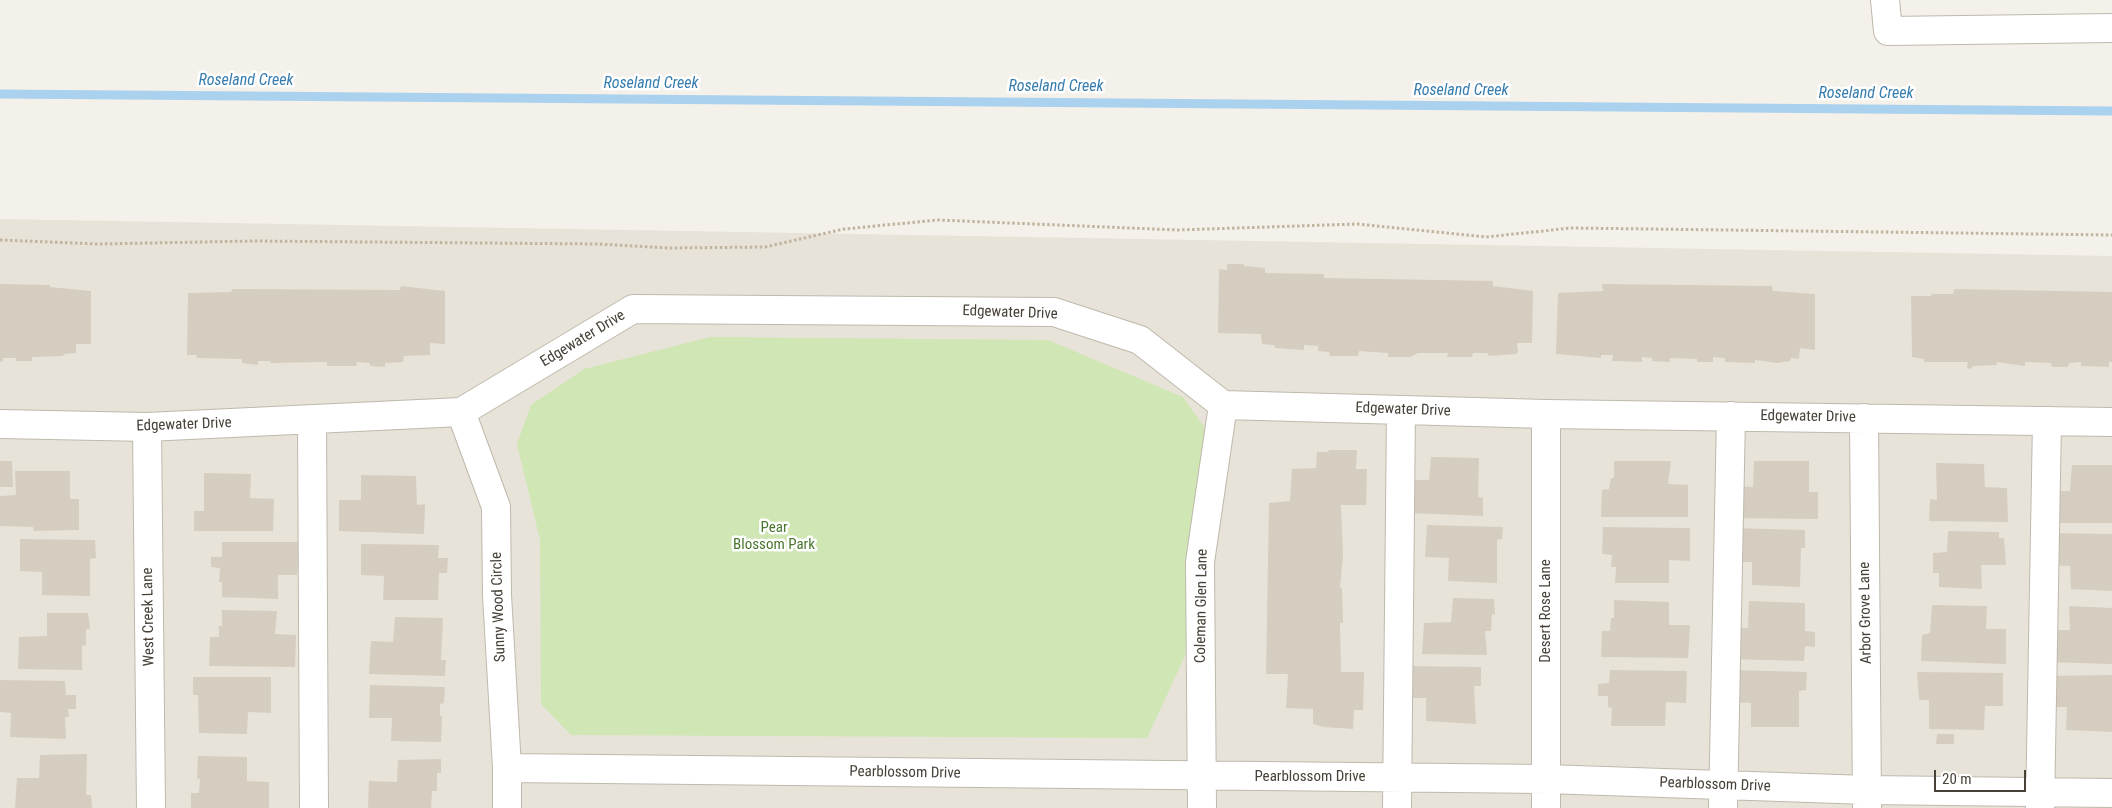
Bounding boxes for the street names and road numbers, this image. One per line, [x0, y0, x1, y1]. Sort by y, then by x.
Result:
street label: Edgewater Drive [962, 302, 1058, 324]
street label: Edgewater Drive [537, 307, 629, 371]
street label: Edgewater Drive [1355, 399, 1451, 421]
street label: Edgewater Drive [1760, 407, 1856, 427]
street label: Edgewater Drive [136, 414, 232, 436]
street label: Coleman Glen Lane [1192, 549, 1212, 663]
street label: Sunny Wood Circle [488, 552, 510, 662]
street label: Desert Rose Lane [1537, 559, 1555, 663]
street label: Arbor Grove Lane [1856, 562, 1876, 664]
street label: West Creek Lane [139, 567, 159, 667]
street label: Pearblossom Drive [849, 763, 961, 783]
street label: Pearblossom Drive [1254, 768, 1366, 786]
street label: Pearblossom Drive [1659, 774, 1771, 796]

